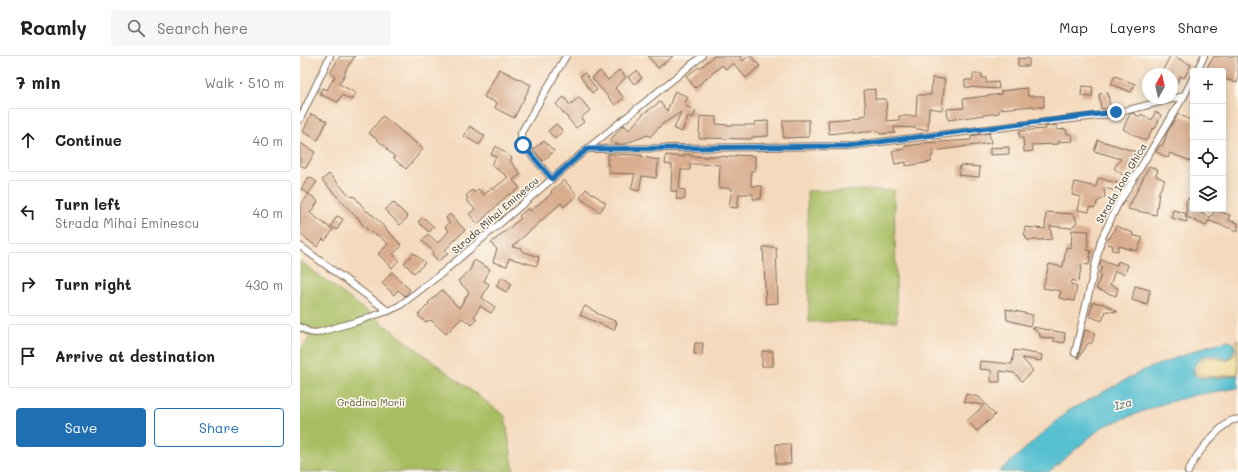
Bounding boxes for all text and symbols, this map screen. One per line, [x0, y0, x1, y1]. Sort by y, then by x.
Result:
search box [111, 10, 391, 46]
text: Roamly [20, 15, 87, 40]
icon: search [125, 17, 147, 39]
text: Search here [157, 18, 248, 38]
text: Map [1059, 18, 1088, 37]
text: Layers [1110, 18, 1156, 37]
text: Share [1178, 18, 1218, 37]
north arrow [1142, 68, 1178, 104]
map controls [1190, 68, 1226, 212]
button: + [1190, 68, 1226, 104]
text: 7 min [16, 71, 61, 93]
text: Walk · 510 m [204, 74, 284, 91]
route end [1107, 103, 1125, 121]
button: − [1190, 104, 1226, 140]
icon: ahead [17, 129, 39, 151]
text: Continue [55, 130, 122, 150]
text: 40 m [253, 132, 283, 149]
route start [514, 136, 532, 154]
street label: Strada Ioan Ghica [1092, 140, 1150, 226]
button: locate [1190, 140, 1226, 176]
street label: Strada Mihai Eminescu [449, 173, 541, 257]
button: layers [1190, 176, 1226, 212]
text: Turn left [55, 194, 120, 214]
icon: left [17, 201, 39, 223]
text: 40 m [253, 204, 283, 221]
text: Strada Mihai Eminescu [55, 214, 199, 231]
icon: right [17, 273, 39, 295]
text: Turn right [55, 274, 132, 294]
text: 430 m [245, 276, 283, 293]
icon: arrive [17, 345, 39, 367]
text: Arrive at destination [55, 346, 215, 366]
water label: Iza [1112, 394, 1134, 413]
park label: Grădina Morii [337, 395, 405, 409]
button: Save [16, 408, 146, 447]
button: Share [154, 408, 284, 447]

